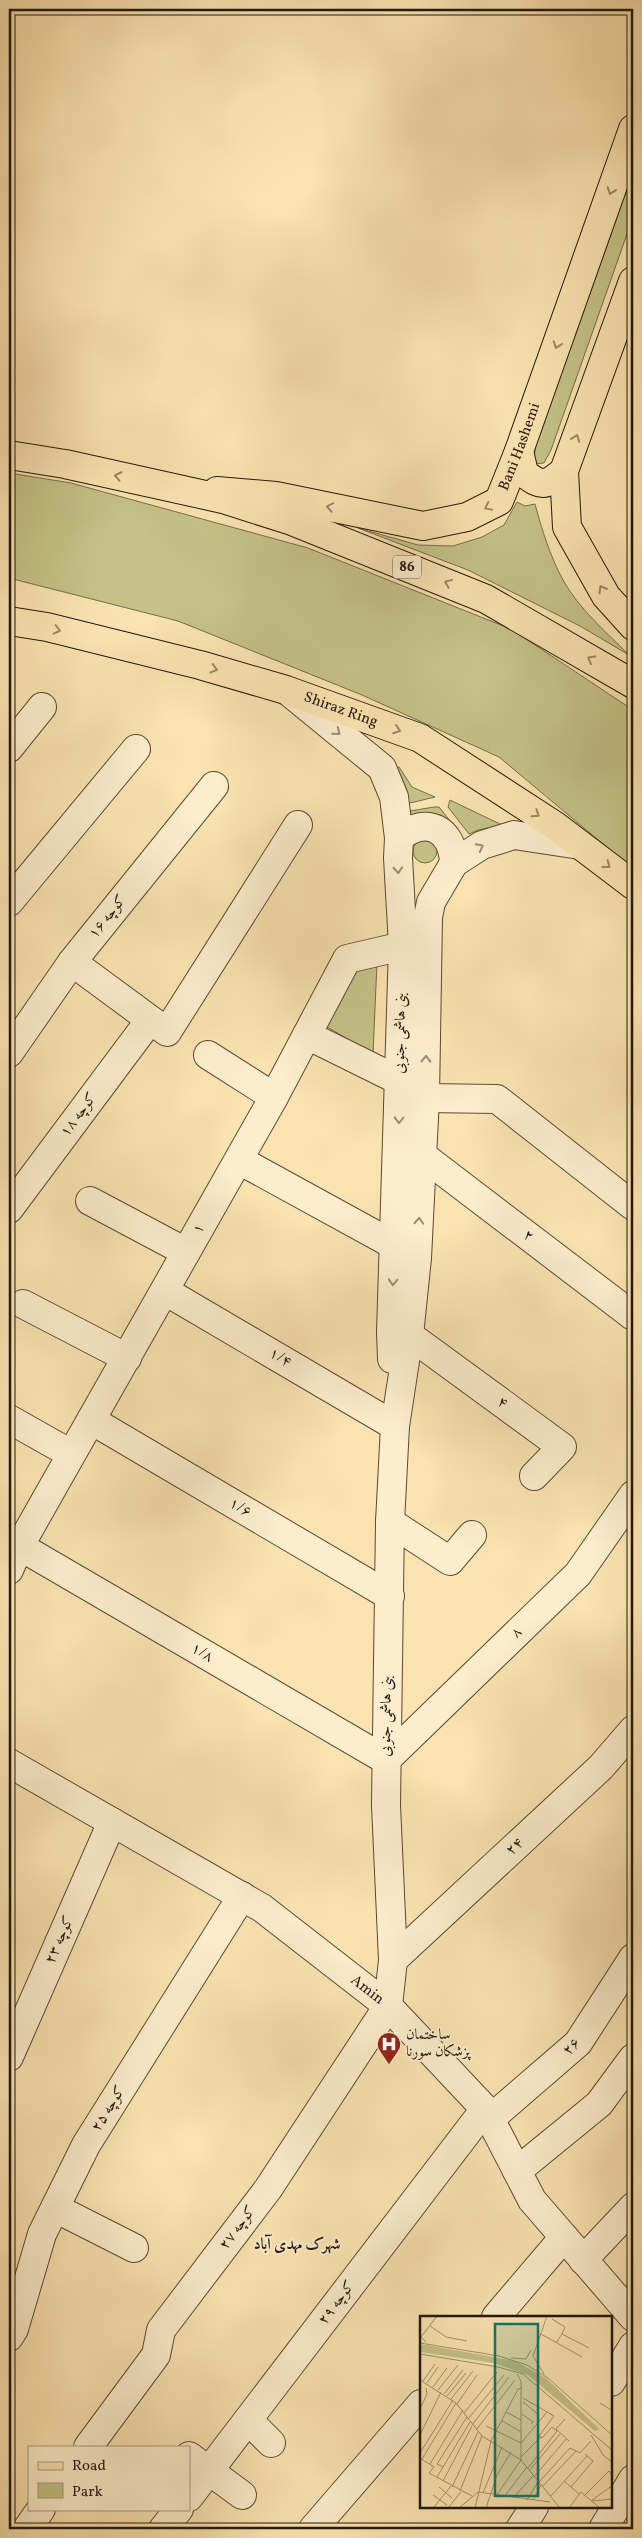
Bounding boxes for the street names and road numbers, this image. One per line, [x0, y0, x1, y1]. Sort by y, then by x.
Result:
street label: Bani Hashemi [494, 400, 546, 494]
road number: 86 [393, 556, 421, 578]
street label: Shiraz Ring [301, 687, 381, 733]
street label: کوچه ۱۶ [84, 891, 132, 943]
street label: بنی هاشمی جنوبی [390, 992, 412, 1074]
street label: کوچه ۱۸ [55, 1089, 103, 1141]
street label: ۱ [188, 1220, 210, 1238]
street label: ۲ [518, 1225, 538, 1247]
street label: ۱/۴ [265, 1343, 295, 1373]
street label: ۴ [492, 1392, 512, 1414]
street label: ۱/۶ [225, 1493, 255, 1523]
street label: ۸ [507, 1622, 527, 1644]
street label: ۱/۸ [187, 1638, 217, 1668]
street label: بنی هاشمی جنوبی [376, 1675, 398, 1757]
street label: ۲۴ [501, 1833, 529, 1861]
street label: کوچه ۲۳ [40, 1913, 80, 1967]
street label: Amin [346, 1970, 388, 2010]
street label: ۲۶ [558, 2033, 586, 2061]
street label: کوچه ۲۵ [87, 2082, 131, 2136]
street label: کوچه ۲۷ [214, 2202, 262, 2254]
street label: کوچه ۲۹ [313, 2277, 361, 2329]

